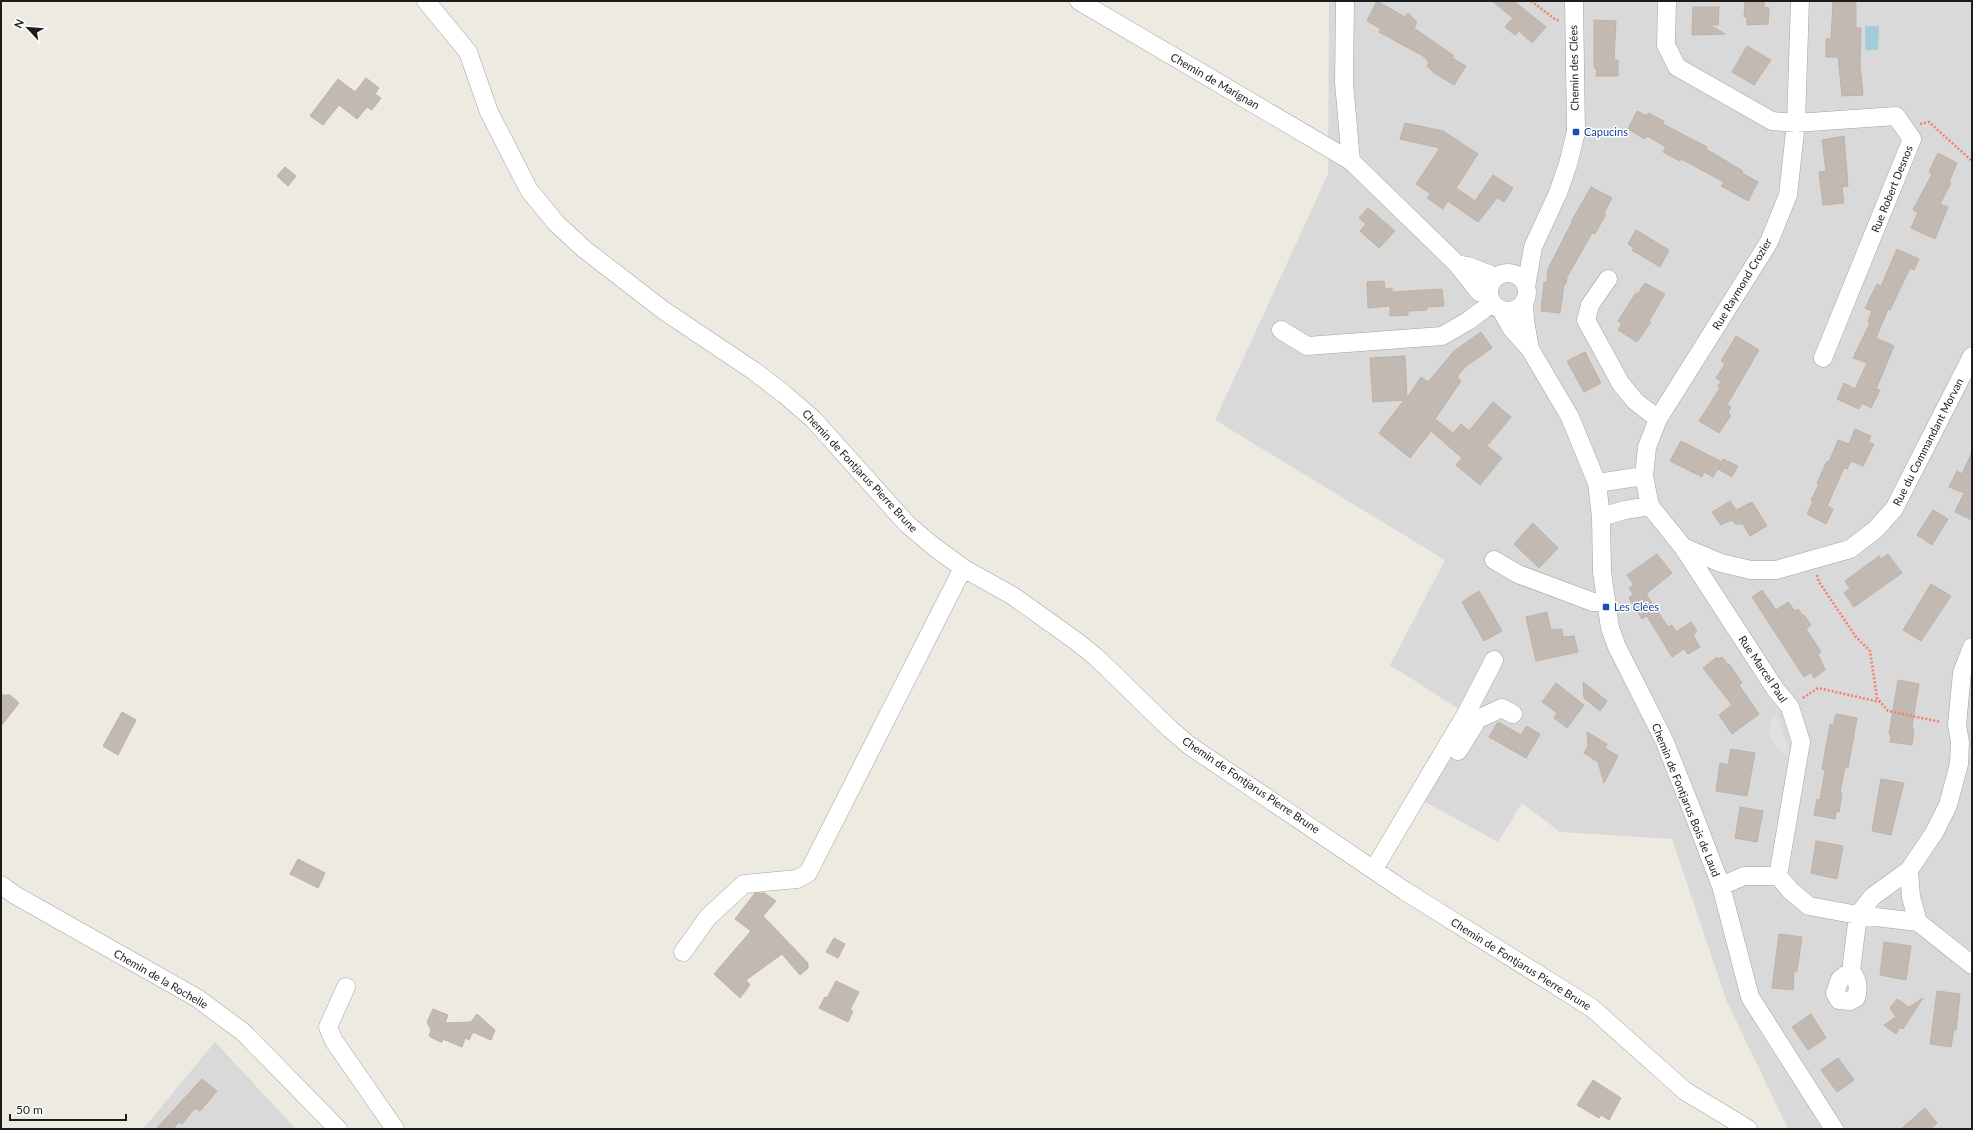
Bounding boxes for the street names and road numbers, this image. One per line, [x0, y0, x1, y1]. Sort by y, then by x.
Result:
street label: Chemin des Clées [1566, 25, 1581, 111]
street label: Chemin de Marignan [1169, 50, 1262, 111]
street label: Rue Robert Desnos [1868, 143, 1915, 234]
street label: Rue Raymond Crozier [1709, 236, 1774, 332]
street label: Rue du Commandant Morvan [1890, 376, 1965, 508]
street label: Chemin de Fontjarus Pierre Brune [800, 407, 921, 535]
street label: Rue Marcel Paul [1736, 633, 1791, 705]
street label: Chemin de Fontjarus Bois de Laud [1650, 721, 1723, 878]
street label: Chemin de Fontjarus Pierre Brune [1180, 734, 1323, 836]
street label: Chemin de Fontjarus Pierre Brune [1449, 915, 1594, 1012]
street label: Chemin de la Rochelle [112, 946, 211, 1011]

